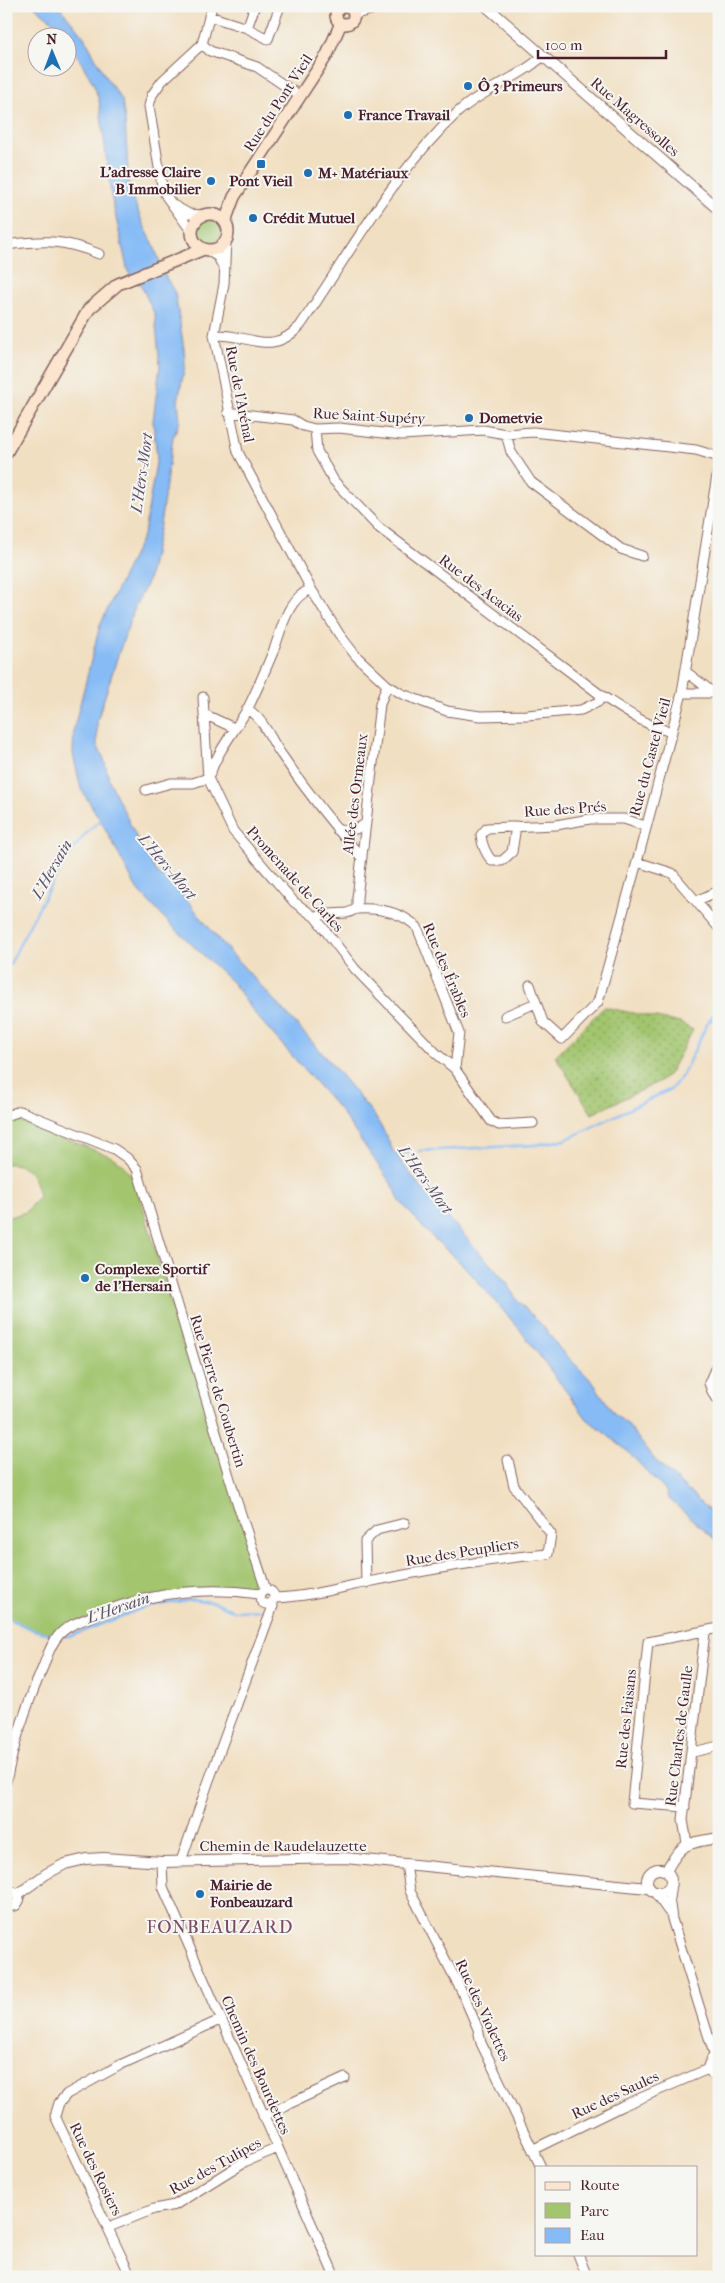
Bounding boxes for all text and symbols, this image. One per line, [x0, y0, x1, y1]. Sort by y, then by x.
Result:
north arrow [28, 28, 78, 78]
scale bar [538, 28, 665, 60]
text: N [46, 31, 58, 48]
text: 100 m [545, 36, 583, 54]
street label: Rue du Pont Vieil [240, 51, 316, 155]
street label: Rue Magressolles [587, 74, 683, 161]
place label: Ô 3 Primeurs [478, 77, 563, 95]
marker: Ô 3 Primeurs [462, 80, 474, 92]
place label: France Travail [357, 106, 451, 124]
marker: France Travail [342, 109, 354, 121]
marker: Pont Vieil [255, 158, 267, 170]
place label: L'adresse Claire B Immobilier [100, 163, 202, 198]
place label: M+ Matériaux [317, 164, 409, 182]
marker: M+ Matériaux [302, 167, 314, 179]
place label: Pont Vieil [229, 172, 294, 190]
marker: L'adresse Claire B Immobilier [205, 175, 217, 187]
place label: Crédit Mutuel [263, 209, 356, 227]
marker: Crédit Mutuel [247, 212, 259, 224]
street label: Rue de l'Arénal [222, 344, 258, 444]
street label: Rue Saint-Supéry [312, 404, 427, 428]
place label: Dometvie [479, 409, 543, 427]
marker: Dometvie [463, 412, 475, 424]
water label: L'Hers-Mort [126, 431, 157, 515]
street label: Rue des Acacias [435, 550, 527, 626]
street label: Rue du Castel Vieil [625, 696, 675, 818]
street label: Allée des Ormeaux [339, 732, 371, 856]
street label: Rue des Prés [523, 797, 607, 821]
street label: Promenade de Carles [243, 822, 348, 936]
water label: L'Hers-Mort [134, 829, 201, 904]
water label: L'Hersain [26, 836, 76, 903]
street label: Rue des Érables [419, 920, 475, 1021]
water label: L'Hers-Mort [394, 1140, 458, 1218]
place label: Complexe Sportif de l'Hersain [95, 1260, 211, 1295]
marker: Complexe Sportif de l'Hersain [79, 1272, 91, 1284]
street label: Rue Pierre de Coubertin [186, 1312, 250, 1470]
street label: Rue des Peupliers [404, 1534, 520, 1570]
water label: L'Hersain [83, 1588, 152, 1627]
street label: Rue Charles de Gaulle [661, 1664, 697, 1808]
street label: Rue des Faisans [612, 1668, 640, 1770]
street label: Chemin de Raudelauzette [199, 1837, 367, 1855]
place label: Mairie de Fonbeauzard [209, 1876, 294, 1911]
marker: Mairie de Fonbeauzard [194, 1888, 206, 1900]
district label: FONBEAUZARD [147, 1917, 293, 1938]
street label: Rue des Violettes [451, 1956, 515, 2064]
street label: Chemin des Bourdettes [217, 1993, 295, 2138]
street label: Rue des Saules [569, 2067, 662, 2123]
street label: Rue des Rosiers [66, 2119, 127, 2219]
street label: Rue des Tulipes [166, 2133, 264, 2199]
legend [535, 2166, 698, 2256]
text: Route [580, 2176, 620, 2194]
text: Parc [580, 2202, 609, 2220]
text: Eau [580, 2226, 605, 2244]

